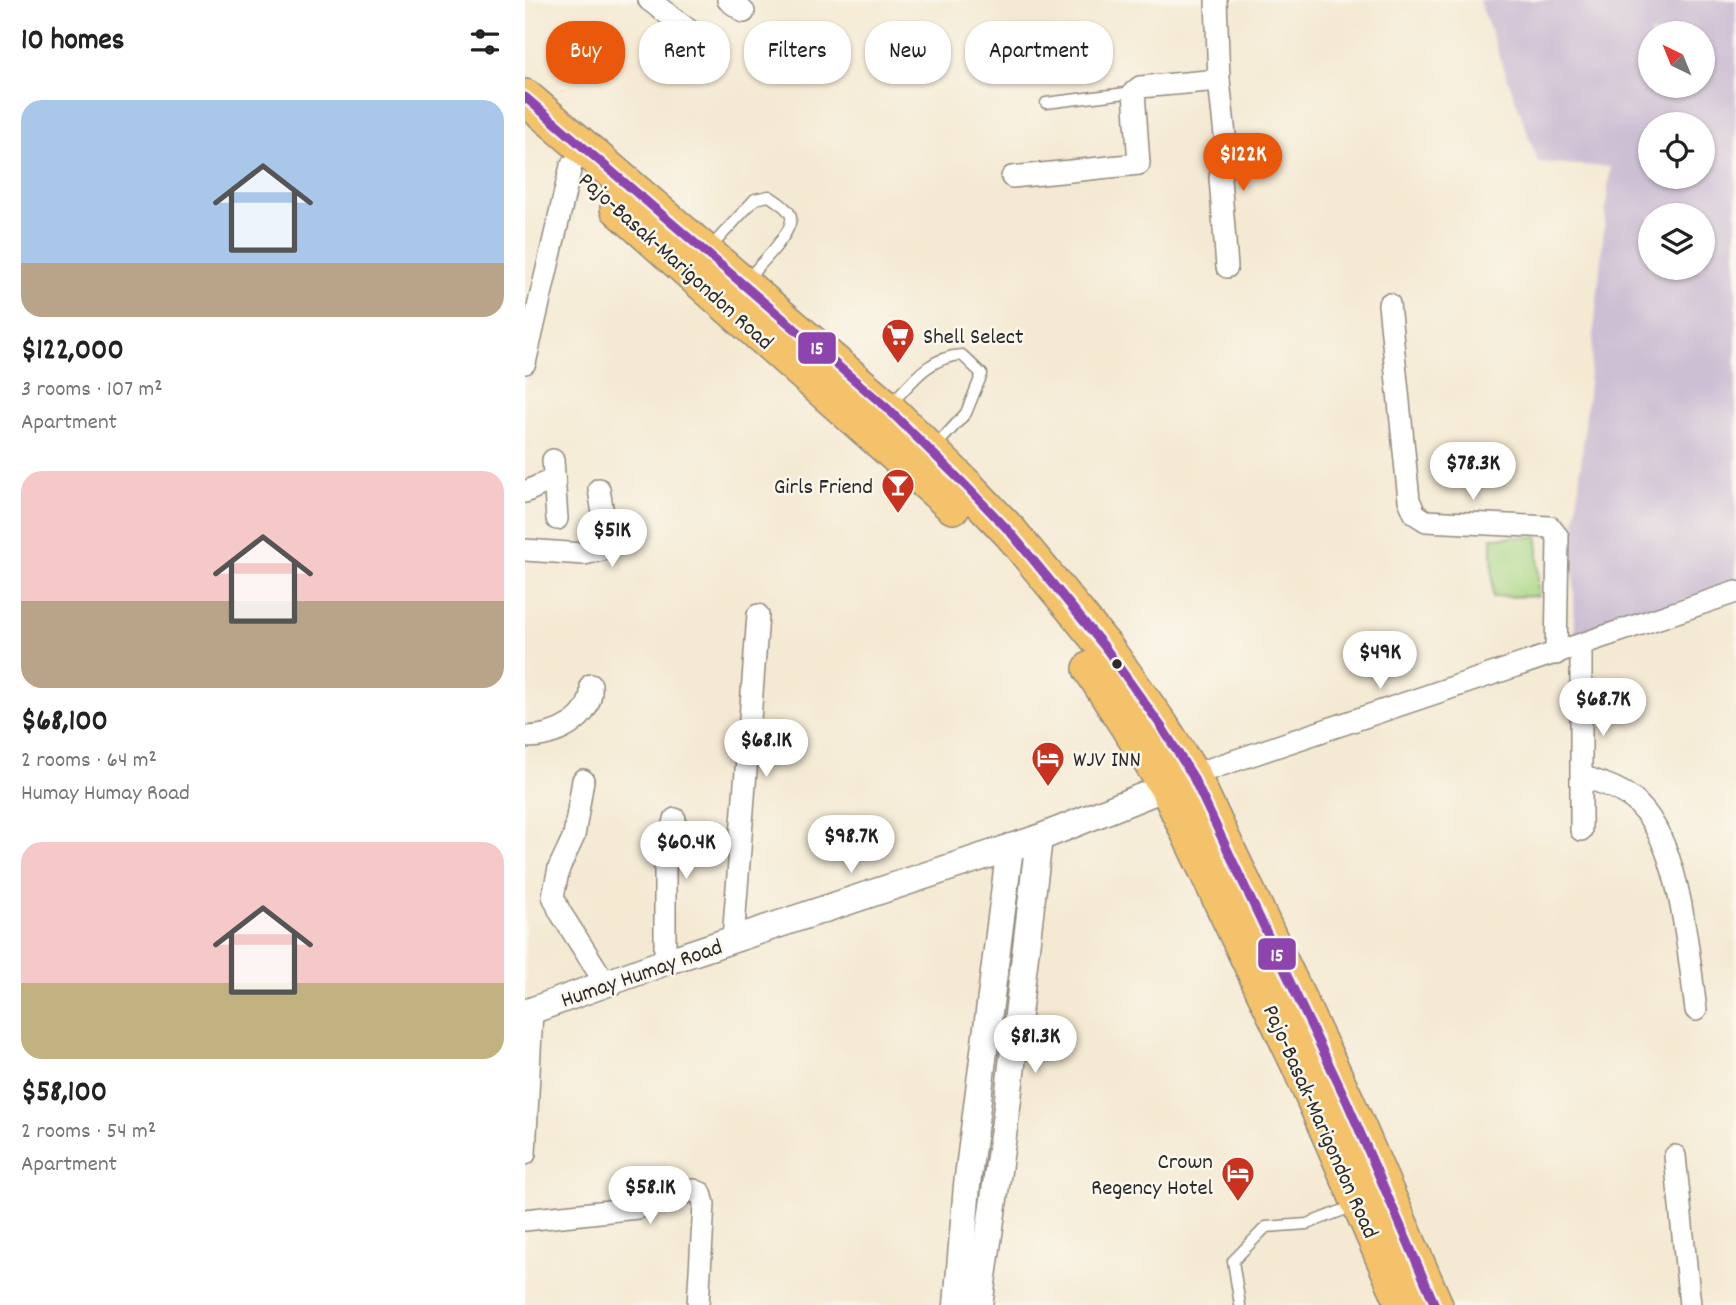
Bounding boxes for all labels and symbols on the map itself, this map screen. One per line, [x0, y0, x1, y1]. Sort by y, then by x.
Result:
north arrow [1638, 21, 1715, 98]
pin: $122K [1194, 134, 1292, 193]
street label: Pajo-Basak-Marigondon Road [570, 166, 780, 359]
supermarket icon: Shell Select [879, 316, 917, 365]
place label: Shell Select [923, 322, 1024, 355]
line badge: 15 [797, 331, 837, 365]
text: 15 [811, 337, 824, 364]
pin: $78.3K [1416, 442, 1530, 502]
bar icon: Girls Friend [879, 466, 917, 515]
place label: Girls Friend [774, 472, 873, 505]
pin: $51K [571, 510, 653, 569]
pin: $49K [1339, 632, 1421, 691]
unlabelled marker [1110, 657, 1124, 671]
pin: $68.7K [1546, 678, 1660, 738]
pin: $68.1K [709, 720, 823, 779]
hotel icon: WJV INN [1029, 739, 1067, 788]
place label: WJV INN [1073, 745, 1141, 778]
pin: $98.7K [794, 816, 908, 875]
pin: $60.4K [629, 822, 743, 881]
street label: Humay Humay Road [557, 932, 727, 1018]
line badge: 15 [1257, 937, 1297, 971]
text: 15 [1271, 944, 1284, 971]
street label: Pajo-Basak-Marigondon Road [1252, 1000, 1385, 1245]
pin: $81.3K [978, 1016, 1092, 1075]
place label: Crown Regency Hotel [1091, 1147, 1214, 1206]
hotel icon: Crown Regency Hotel [1219, 1154, 1257, 1203]
pin: $58.1K [593, 1166, 707, 1226]

